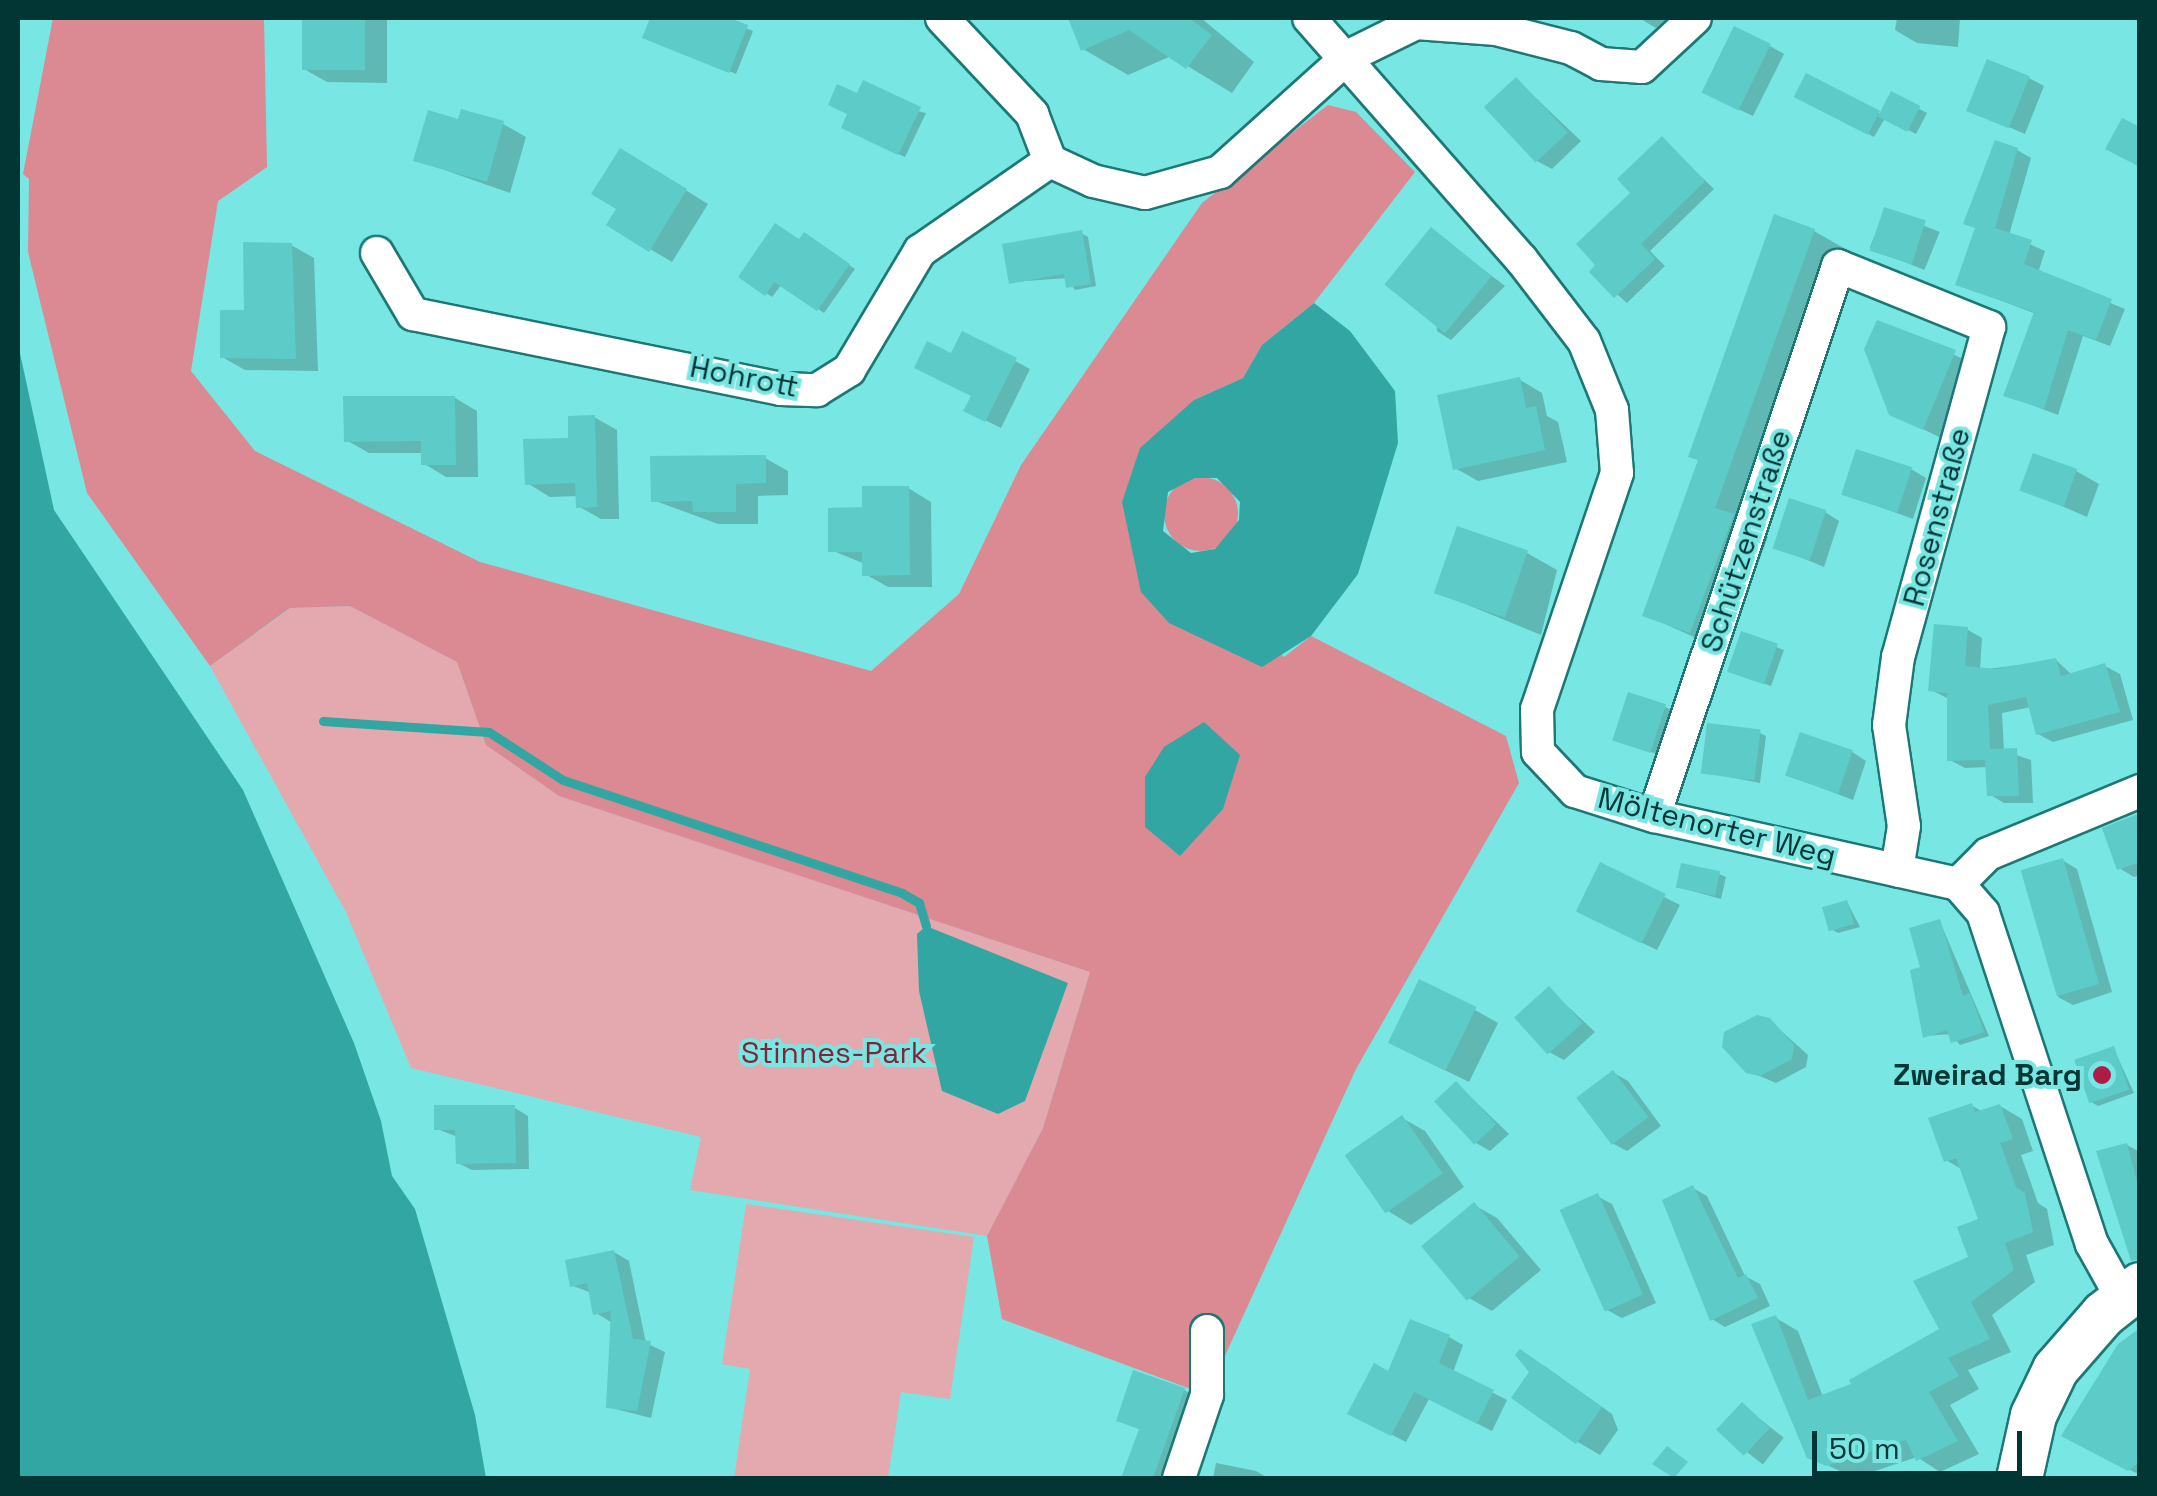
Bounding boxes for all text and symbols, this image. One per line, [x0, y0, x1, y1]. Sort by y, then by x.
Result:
street label: Hohrott [687, 349, 801, 405]
street label: Rosenstraße [1896, 424, 1978, 610]
street label: Schützenstraße [1693, 425, 1799, 657]
street label: Möltenorter Weg [1594, 780, 1840, 874]
park label: Stinnes-Park [741, 1035, 927, 1071]
place label: Zweirad Barg [1893, 1057, 2082, 1093]
marker: Zweirad Barg [2091, 1064, 2113, 1086]
scale bar [1817, 1411, 2027, 1473]
text: 50 m [1829, 1429, 1900, 1468]

